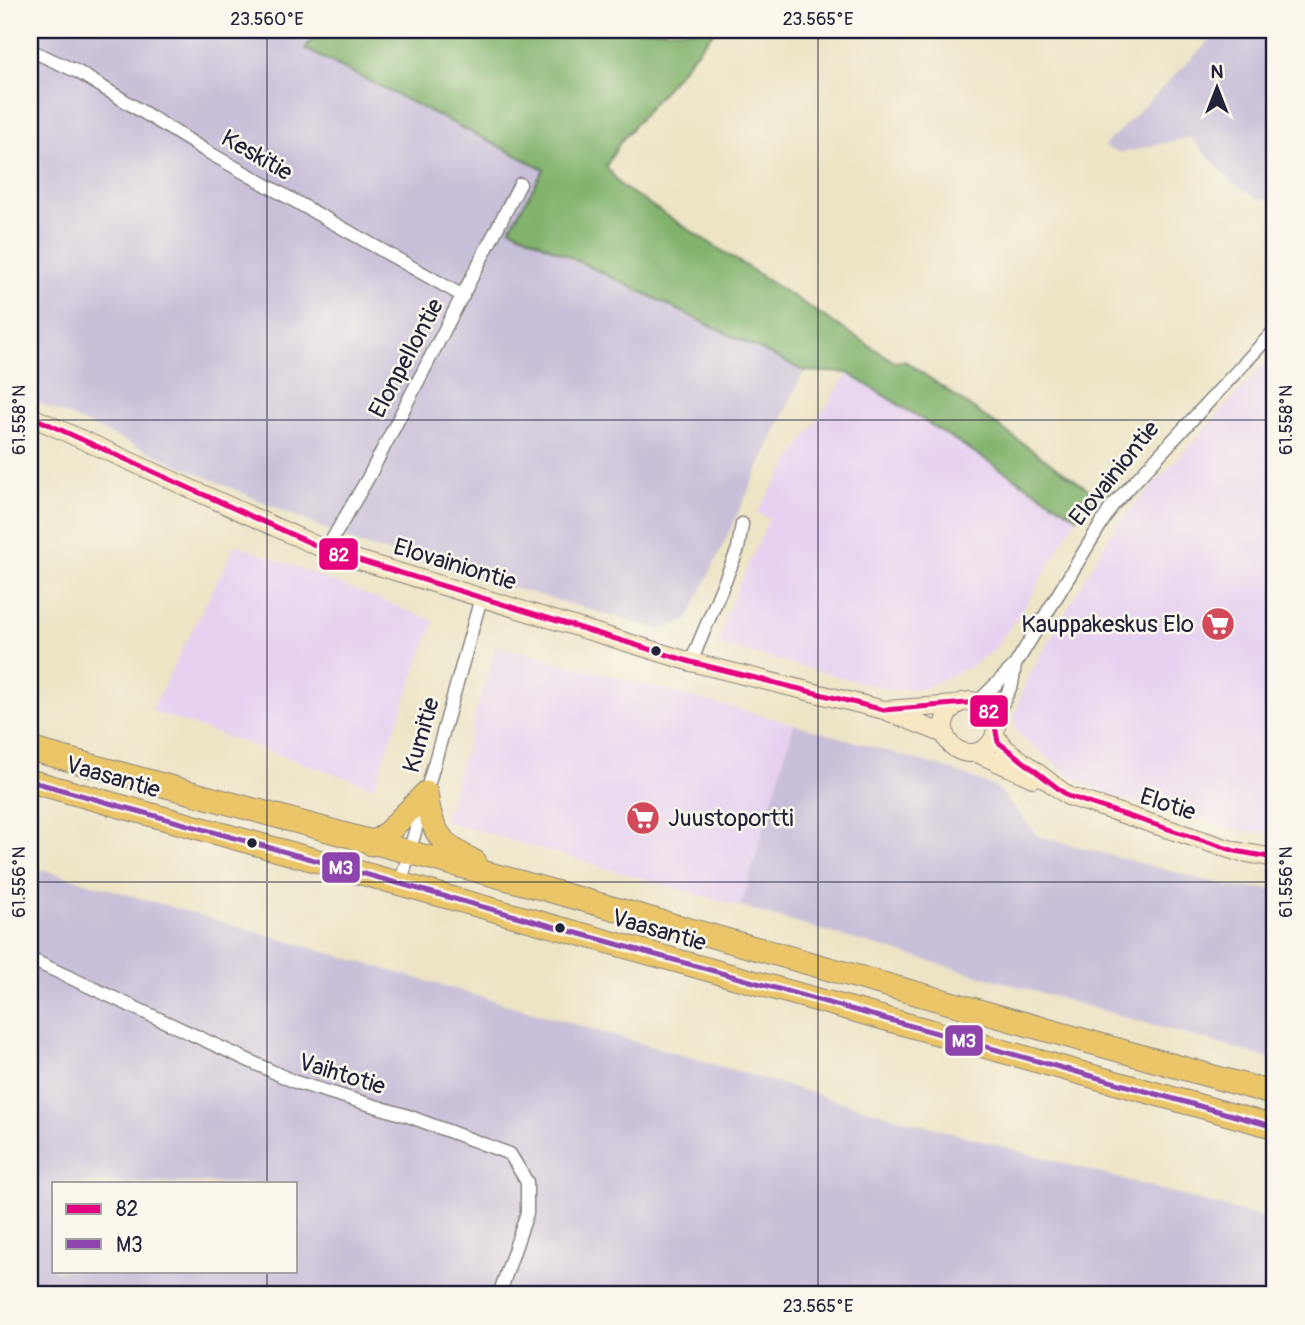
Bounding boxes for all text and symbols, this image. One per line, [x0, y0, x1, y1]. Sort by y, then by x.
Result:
text: 23.560°E [230, 8, 304, 31]
text: 23.565°E [783, 8, 853, 31]
north arrow [1182, 52, 1252, 122]
text: N [1211, 60, 1224, 84]
street label: Keskitie [216, 124, 298, 187]
street label: Elonpellontie [363, 294, 450, 423]
text: 61.558°N [8, 385, 31, 455]
text: 61.558°N [1275, 385, 1298, 455]
street label: Elovainiontie [1063, 415, 1166, 532]
street label: Elovainiontie [390, 532, 520, 597]
line badge: 82 [318, 537, 359, 571]
text: 82 [329, 543, 349, 567]
supermarket icon: Kauppakeskus Elo [1199, 605, 1237, 643]
place label: Kauppakeskus Elo [1021, 610, 1194, 639]
unlabelled marker [649, 644, 663, 658]
street label: Kumitie [397, 694, 446, 776]
line badge: 82 [969, 694, 1009, 728]
text: 82 [979, 700, 999, 724]
street label: Vaasantie [62, 750, 164, 805]
street label: Elotie [1136, 782, 1200, 827]
supermarket icon: Juustoportti [624, 799, 662, 837]
place label: Juustoportti [668, 804, 794, 833]
unlabelled marker [245, 836, 259, 850]
text: 61.556°N [8, 846, 31, 918]
text: 61.556°N [1275, 846, 1298, 918]
line badge: M3 [321, 851, 361, 884]
text: M3 [329, 856, 353, 880]
street label: Vaasantie [608, 903, 710, 958]
unlabelled marker [553, 921, 567, 935]
line badge: M3 [944, 1024, 984, 1057]
text: M3 [952, 1029, 976, 1053]
street label: Vaihtotie [295, 1048, 389, 1101]
legend [52, 1182, 298, 1272]
text: 82 [116, 1196, 138, 1223]
text: M3 [116, 1232, 143, 1259]
text: 23.565°E [783, 1295, 853, 1318]

